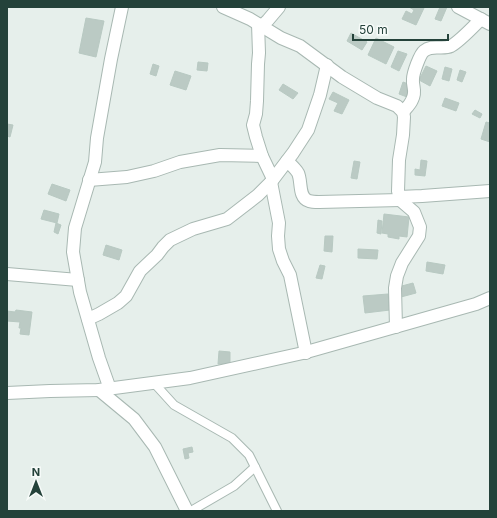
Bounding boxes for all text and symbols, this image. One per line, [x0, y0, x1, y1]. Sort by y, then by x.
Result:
scale bar [353, 16, 448, 42]
text: 50 m [359, 22, 388, 37]
north arrow [16, 462, 56, 502]
text: N [32, 465, 40, 479]

